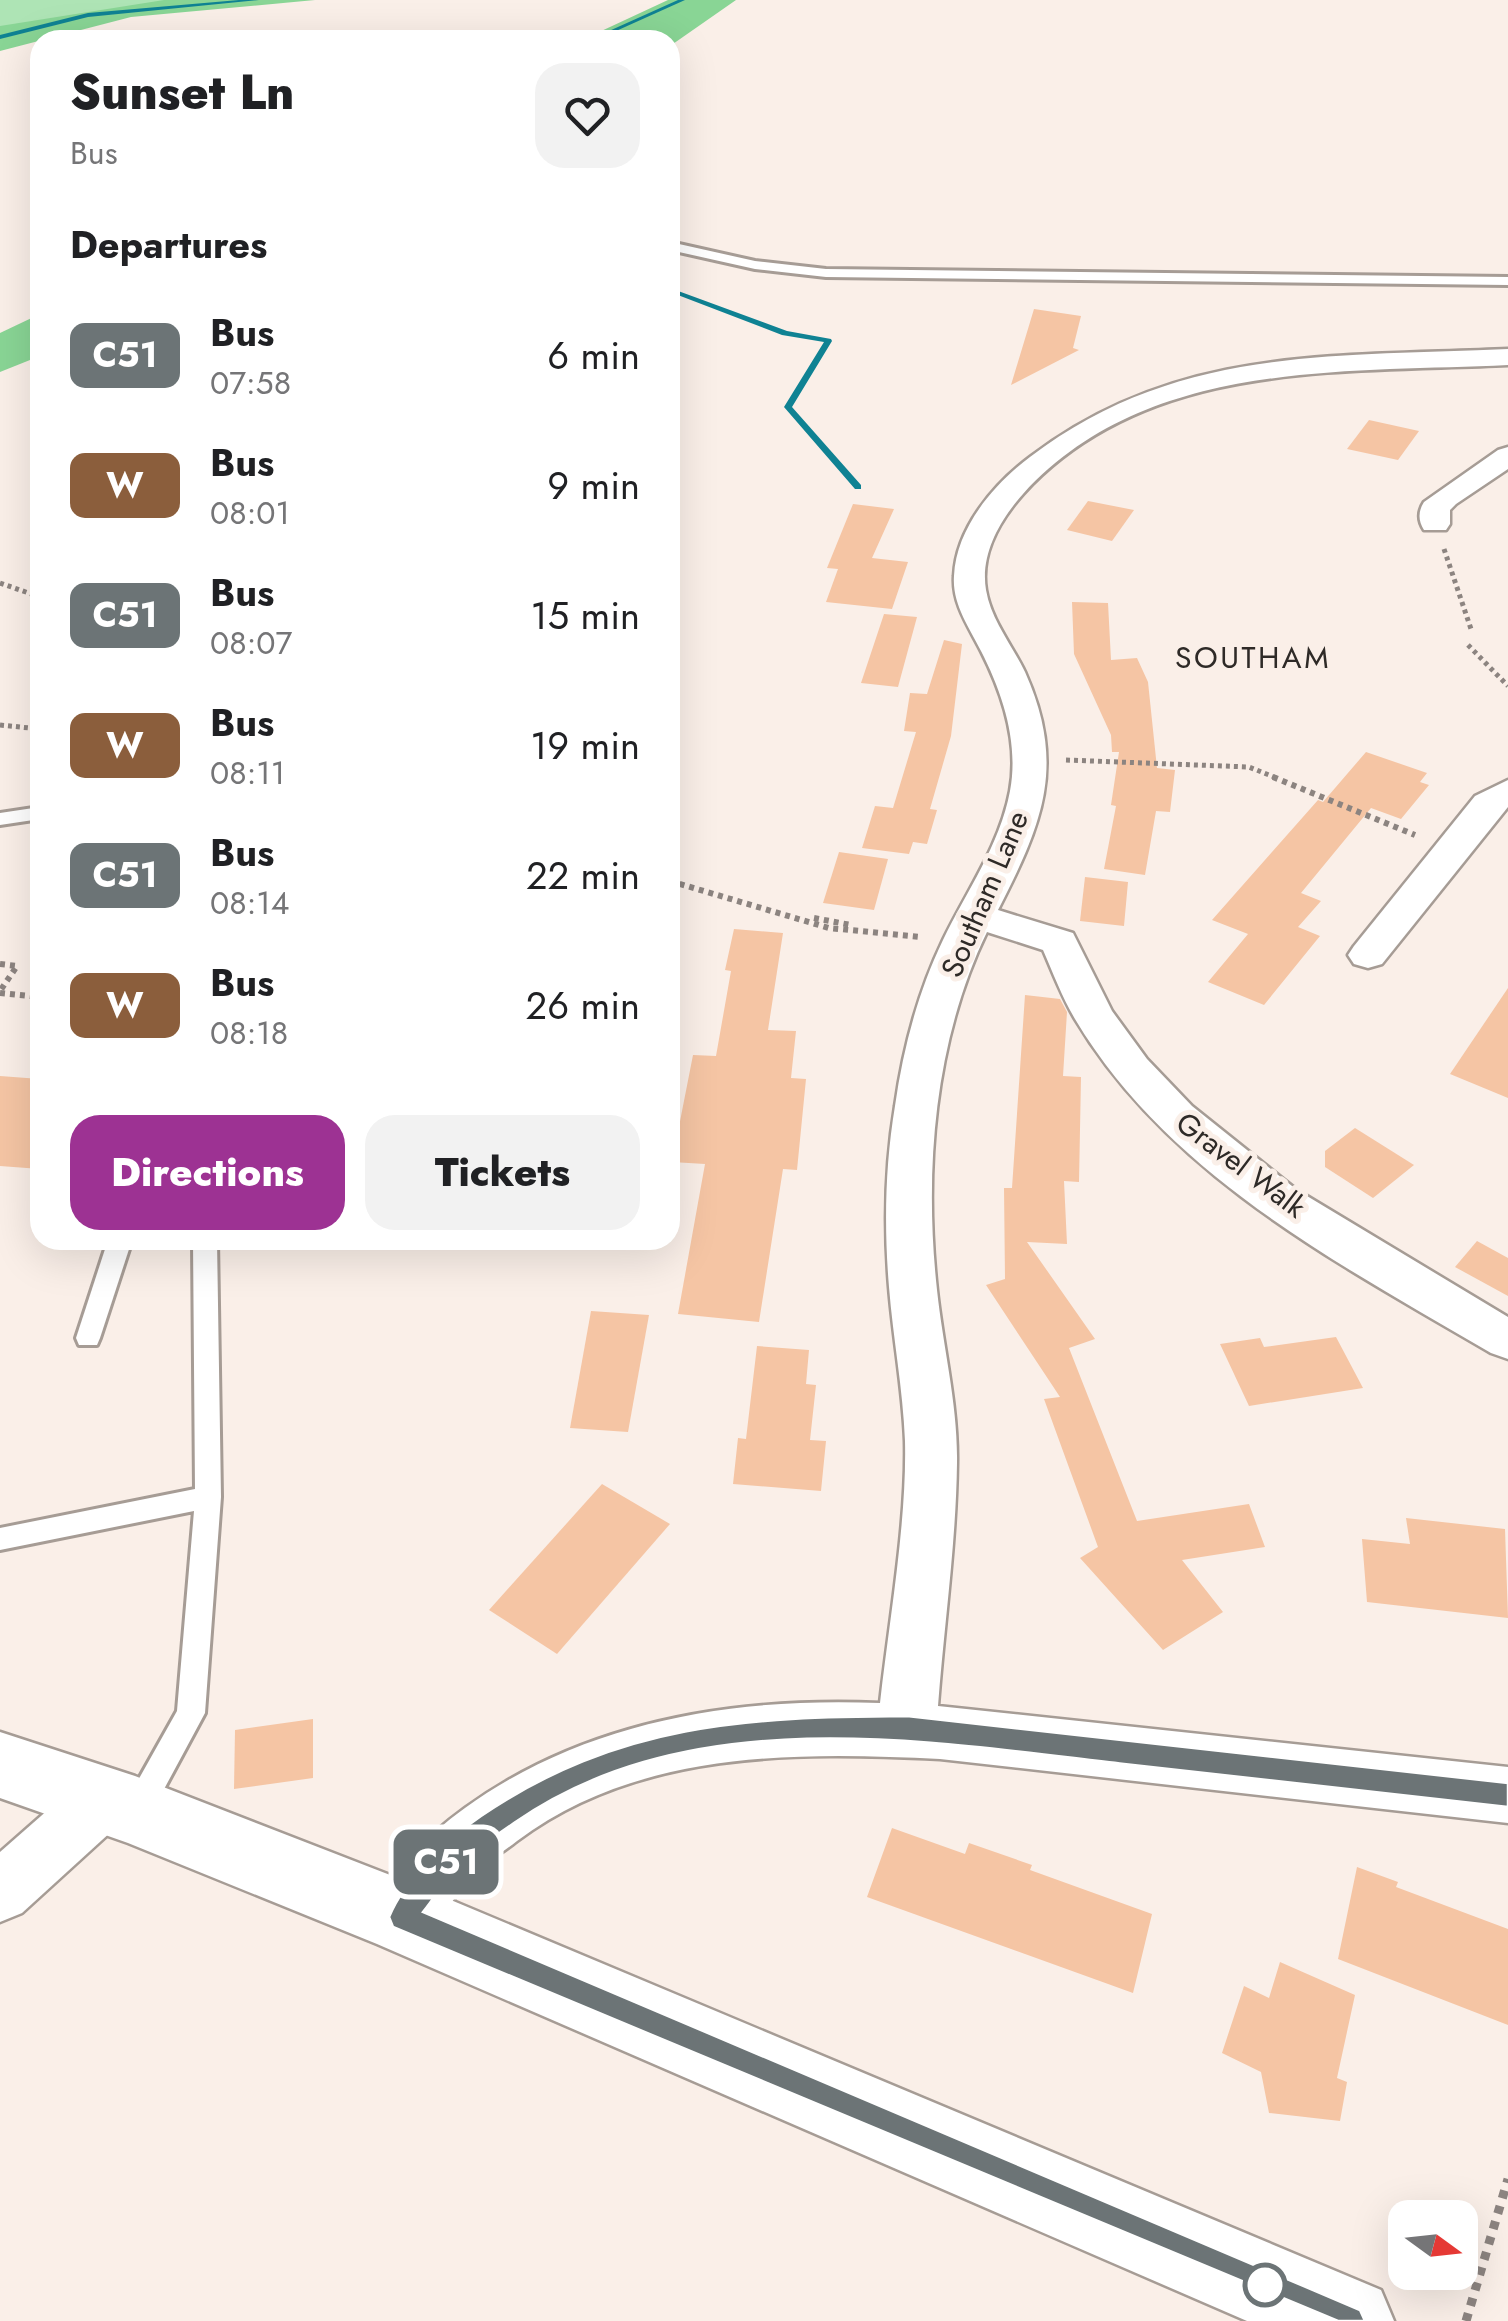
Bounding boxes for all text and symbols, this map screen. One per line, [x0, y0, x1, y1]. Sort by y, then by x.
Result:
text: Sunset Ln [70, 58, 294, 127]
button: heart [535, 63, 640, 168]
text: Bus [70, 130, 118, 176]
text: Departures [70, 217, 267, 272]
text: Bus [210, 305, 274, 360]
text: 6 min [547, 328, 640, 383]
text: C51 [93, 330, 157, 380]
text: 07:58 [210, 360, 291, 406]
text: Bus [210, 435, 274, 490]
text: 9 min [547, 458, 640, 513]
text: W [106, 460, 144, 510]
text: 08:01 [210, 490, 290, 536]
text: Bus [210, 565, 274, 620]
text: 15 min [531, 588, 640, 643]
text: C51 [93, 590, 157, 640]
text: 08:07 [210, 620, 292, 666]
district label: SOUTHAM [1175, 636, 1331, 679]
text: Bus [210, 695, 274, 750]
text: 19 min [530, 718, 640, 773]
text: W [106, 720, 144, 770]
text: 08:11 [210, 750, 285, 796]
street label: Southam Lane [930, 804, 1039, 984]
text: Bus [210, 825, 274, 880]
text: 22 min [526, 848, 640, 903]
text: C51 [93, 850, 157, 900]
text: 08:14 [210, 880, 289, 926]
text: Bus [210, 955, 274, 1010]
text: 26 min [526, 978, 640, 1033]
text: W [106, 980, 144, 1030]
text: 08:18 [210, 1010, 288, 1056]
street label: Gravel Walk [1167, 1101, 1316, 1228]
button: Directions [70, 1115, 345, 1230]
button: Tickets [365, 1115, 640, 1230]
line badge: C51 [388, 1830, 504, 1894]
text: C51 [414, 1837, 478, 1887]
north arrow [1388, 2200, 1478, 2290]
map controls [1388, 2200, 1478, 2290]
unlabelled marker [1244, 2264, 1286, 2306]

